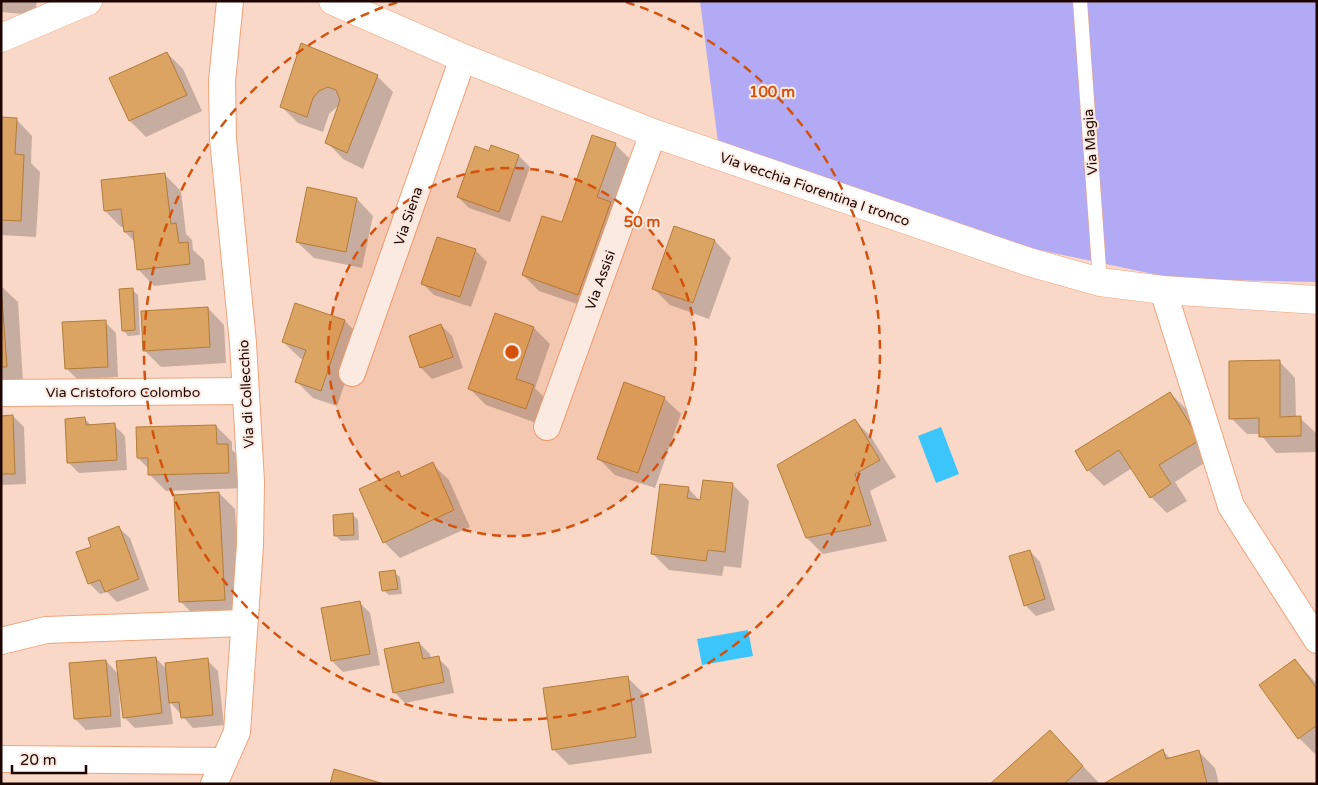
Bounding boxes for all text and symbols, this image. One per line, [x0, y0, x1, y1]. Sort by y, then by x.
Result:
text: 100 m [749, 83, 795, 101]
street label: Via Magia [1080, 108, 1101, 176]
street label: Via vecchia Fiorentina I tronco [718, 149, 912, 230]
street label: Via Siena [391, 185, 426, 248]
text: 50 m [624, 213, 660, 231]
street label: Via Assisi [582, 248, 619, 312]
street label: Via di Collecchio [235, 339, 258, 449]
centre of rings [503, 343, 521, 361]
street label: Via Cristoforo Colombo [46, 384, 200, 401]
scale bar [12, 742, 86, 774]
text: 20 m [20, 751, 57, 769]

